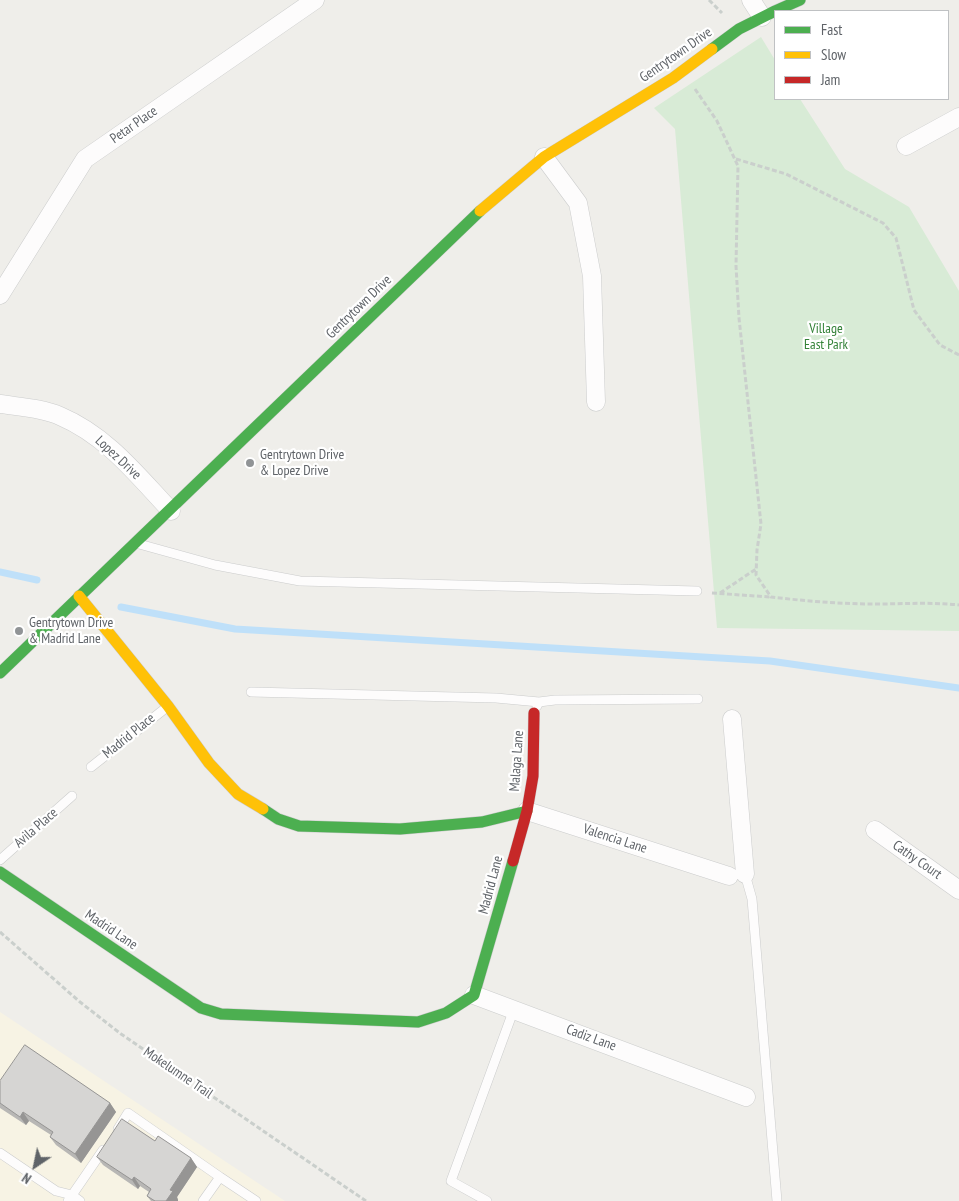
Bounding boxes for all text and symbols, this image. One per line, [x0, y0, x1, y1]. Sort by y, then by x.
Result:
legend [774, 10, 949, 100]
text: Fast [821, 20, 842, 39]
street label: Gentrytown Drive [637, 24, 715, 86]
text: Slow [821, 45, 846, 64]
text: Jam [821, 70, 840, 89]
street label: Petar Place [107, 103, 161, 147]
street label: Gentrytown Drive [323, 272, 395, 342]
park label: Village East Park [804, 321, 848, 354]
street label: Lopez Drive [92, 433, 144, 483]
place label: Gentrytown Drive & Lopez Drive [260, 447, 344, 480]
marker: Gentrytown Drive & Lopez Drive [244, 457, 256, 469]
place label: Gentrytown Drive & Madrid Lane [29, 615, 113, 648]
marker: Gentrytown Drive & Madrid Lane [13, 625, 25, 637]
street label: Madrid Place [100, 710, 158, 762]
street label: Malaga Lane [506, 730, 528, 792]
street label: Avila Place [11, 805, 61, 851]
street label: Valencia Lane [581, 821, 649, 857]
street label: Cathy Court [889, 837, 945, 883]
street label: Madrid Lane [475, 854, 507, 916]
street label: Madrid Lane [82, 906, 140, 954]
street label: Cadiz Lane [564, 1021, 618, 1055]
street label: Mokelumne Trail [140, 1044, 216, 1102]
north arrow [10, 1141, 60, 1191]
text: N [18, 1169, 35, 1188]

